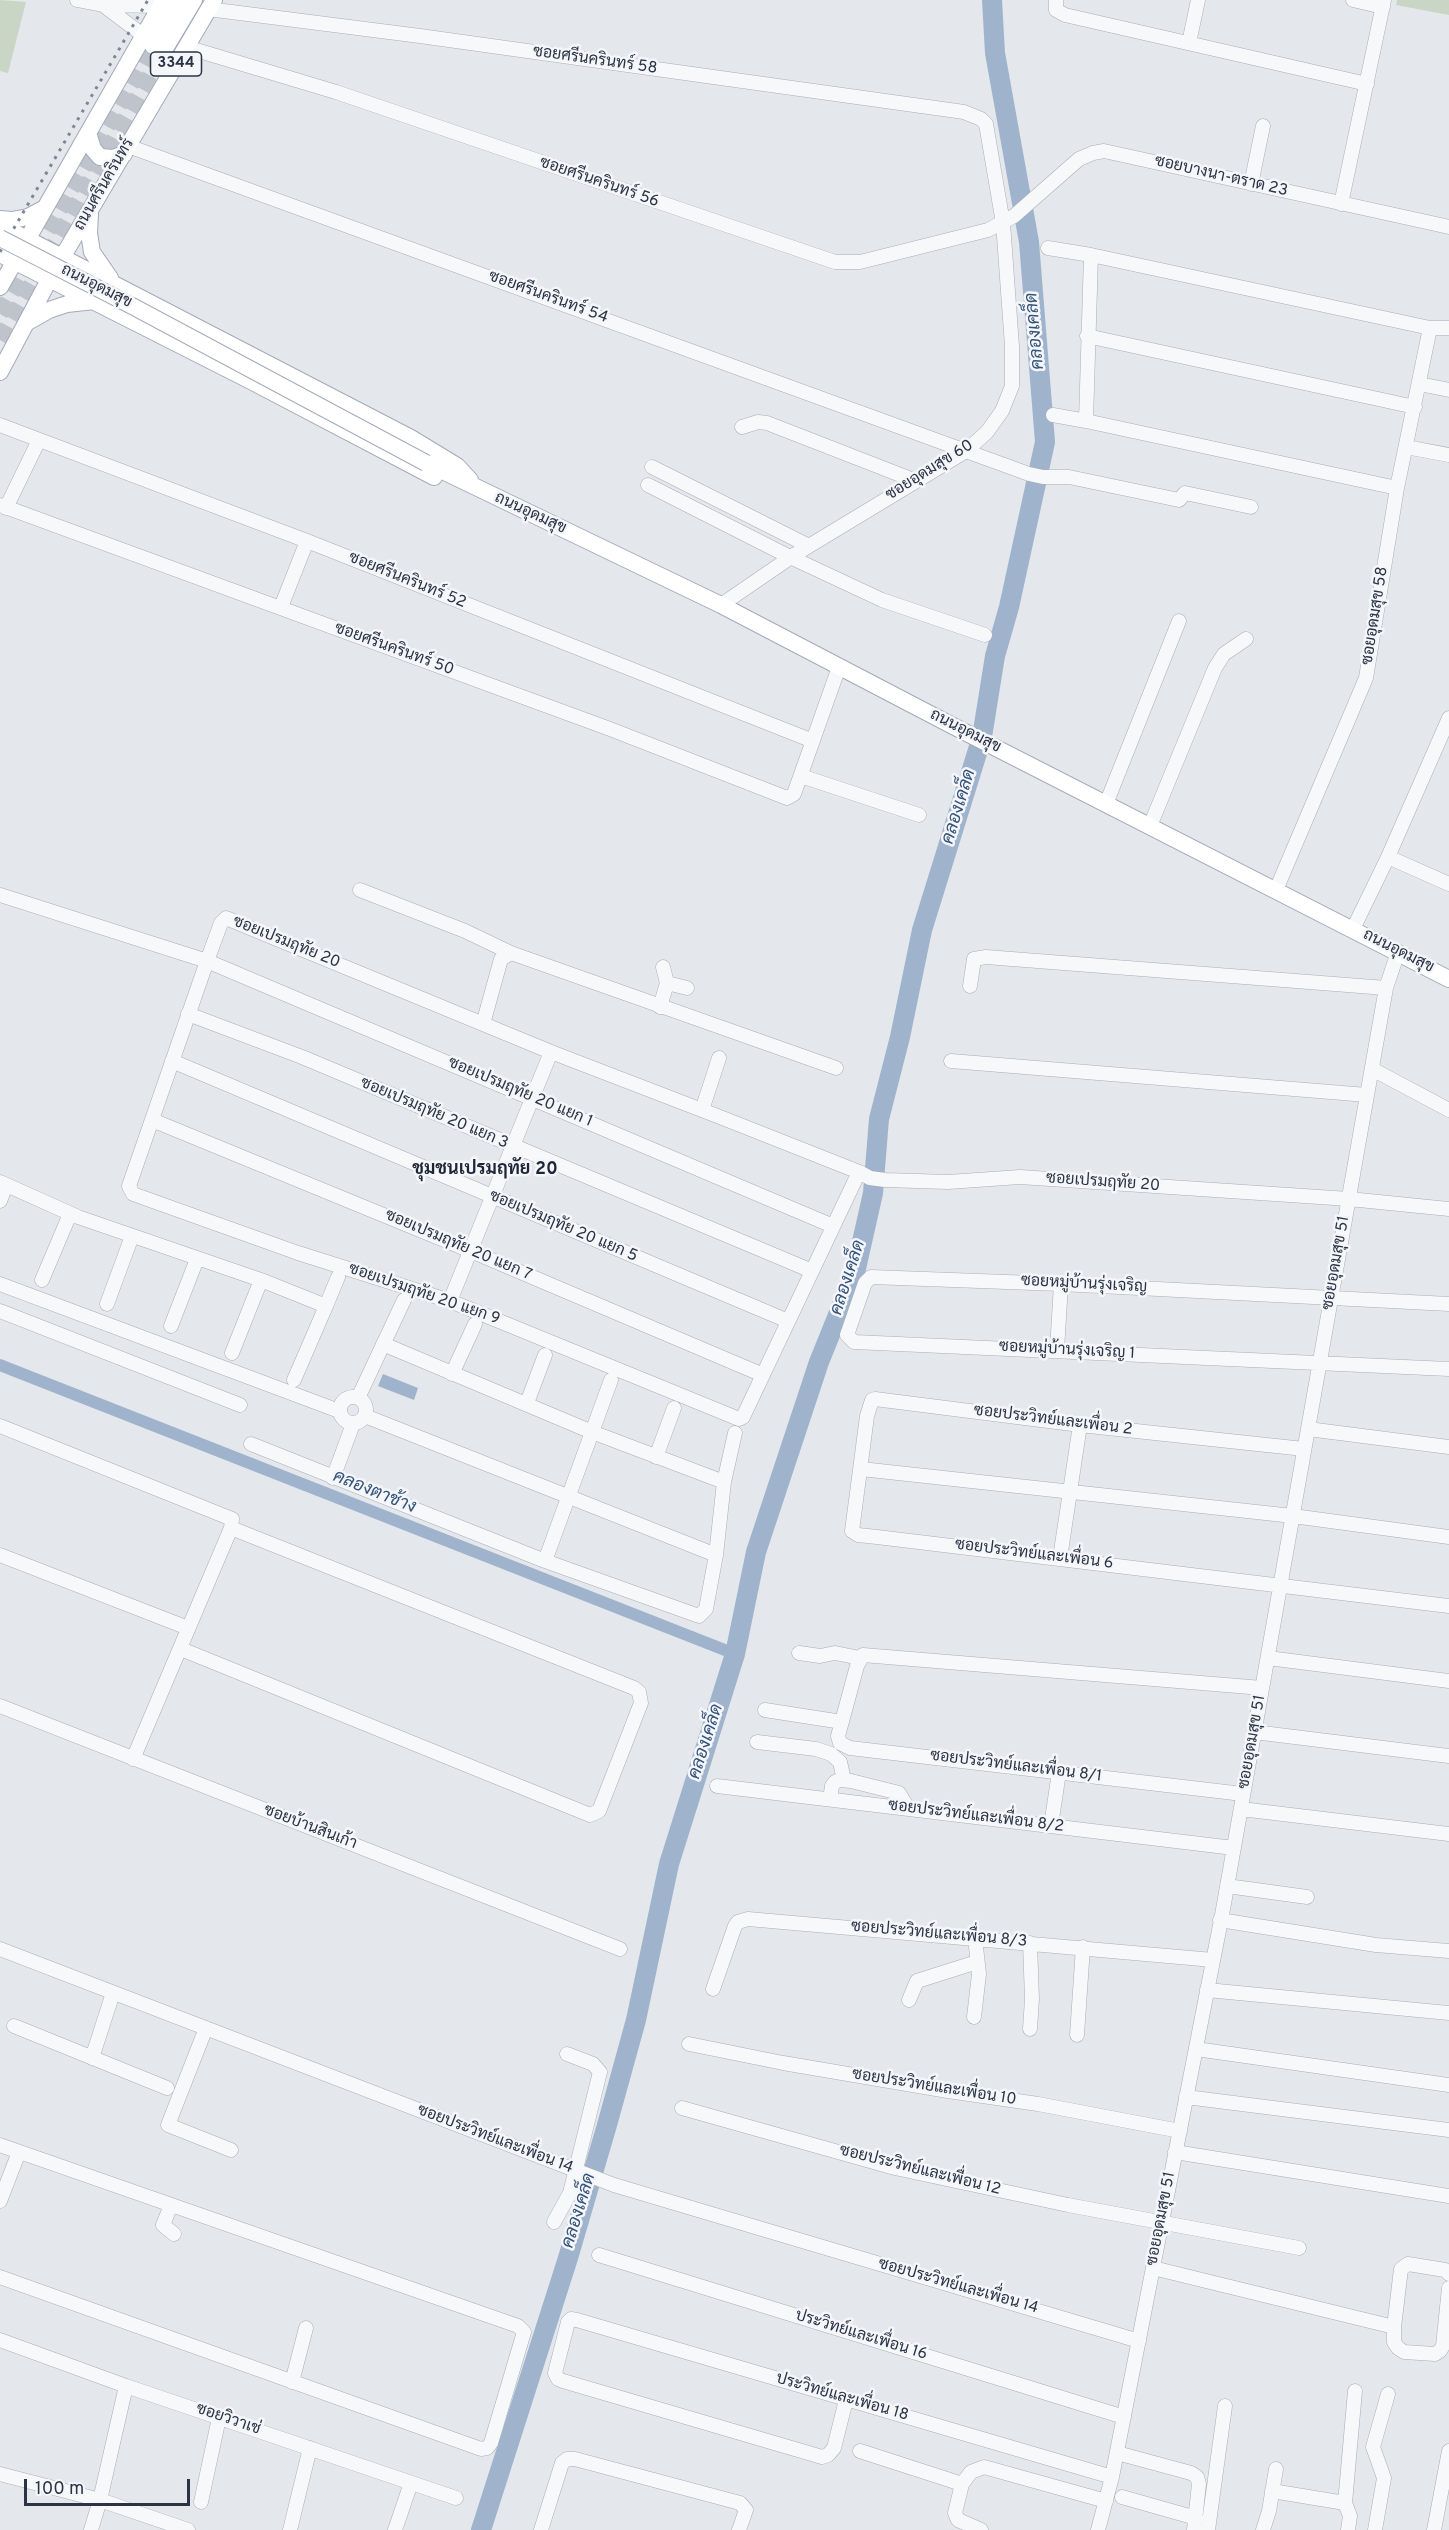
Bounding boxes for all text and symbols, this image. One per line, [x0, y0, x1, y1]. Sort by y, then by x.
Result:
street label: ซอยศรีนครินทร์ 58 [532, 43, 658, 79]
road number: 3344 [150, 52, 201, 76]
street label: ถนนศรีนครินทร์ [71, 136, 139, 234]
street label: ซอยบางนา-ตราด 23 [1153, 152, 1289, 202]
street label: ซอยศรีนครินทร์ 56 [537, 154, 661, 212]
street label: ถนนอุดมสุข [57, 261, 135, 313]
street label: ซอยศรีนครินทร์ 54 [486, 267, 610, 329]
water label: คลองเคล็ด [1022, 291, 1050, 371]
street label: ซอยอุดมสุข 60 [883, 437, 977, 505]
street label: ถนนอุดมสุข [491, 489, 569, 539]
street label: ซอยศรีนครินทร์ 52 [345, 549, 469, 613]
street label: ซอยอุดมสุข 58 [1359, 565, 1393, 667]
street label: ซอยศรีนครินทร์ 50 [332, 619, 456, 681]
street label: ถนนอุดมสุข [926, 706, 1004, 758]
water label: คลองเคล็ด [938, 767, 982, 847]
street label: ซอยเปรมฤทัย 20 [229, 913, 343, 973]
street label: ถนนอุดมสุข [1359, 926, 1437, 978]
street label: ซอยเปรมฤทัย 20 แยก 1 [445, 1054, 595, 1132]
street label: ซอยเปรมฤทัย 20 แยก 3 [357, 1074, 511, 1154]
district label: ชุมชนเปรมฤทัย 20 [412, 1159, 558, 1181]
street label: ซอยเปรมฤทัย 20 [1045, 1169, 1161, 1197]
street label: ซอยเปรมฤทัย 20 แยก 5 [486, 1187, 640, 1267]
street label: ซอยเปรมฤทัย 20 แยก 7 [382, 1206, 534, 1286]
street label: ซอยอุดมสุข 51 [1319, 1214, 1355, 1312]
water label: คลองเคล็ด [827, 1238, 871, 1318]
street label: ซอยเปรมฤทัย 20 แยก 9 [346, 1260, 502, 1330]
street label: ซอยหมู่บ้านรุ่งเจริญ [1020, 1272, 1148, 1298]
street label: ซอยหมู่บ้านรุ่งเจริญ 1 [998, 1338, 1136, 1364]
street label: ซอยประวิทย์และเพื่อน 2 [973, 1402, 1133, 1440]
water label: คลองตาช้าง [329, 1467, 419, 1519]
street label: ซอยประวิทย์และเพื่อน 6 [954, 1536, 1114, 1574]
street label: ซอยอุดมสุข 51 [1235, 1693, 1271, 1791]
water label: คลองเคล็ด [685, 1702, 729, 1782]
street label: ซอยประวิทย์และเพื่อน 8/1 [929, 1747, 1103, 1787]
street label: ซอยประวิทย์และเพื่อน 8/2 [887, 1797, 1065, 1837]
street label: ซอยบ้านสินเก้า [261, 1801, 359, 1855]
street label: ซอยประวิทย์และเพื่อน 8/3 [850, 1918, 1028, 1952]
street label: ซอยประวิทย์และเพื่อน 10 [850, 2066, 1018, 2110]
street label: ซอยประวิทย์และเพื่อน 14 [414, 2101, 576, 2179]
street label: ซอยประวิทย์และเพื่อน 12 [837, 2142, 1003, 2200]
street label: ซอยอุดมสุข 51 [1143, 2170, 1181, 2268]
water label: คลองเคล็ด [558, 2171, 602, 2251]
street label: ซอยประวิทย์และเพื่อน 14 [876, 2255, 1040, 2319]
street label: ประวิทย์และเพื่อน 16 [793, 2307, 929, 2365]
street label: ประวิทย์และเพื่อน 18 [773, 2370, 911, 2426]
street label: ซอยวิวาเช่ [193, 2400, 263, 2440]
scale bar [27, 2467, 194, 2505]
text: 100 m [35, 2478, 84, 2501]

